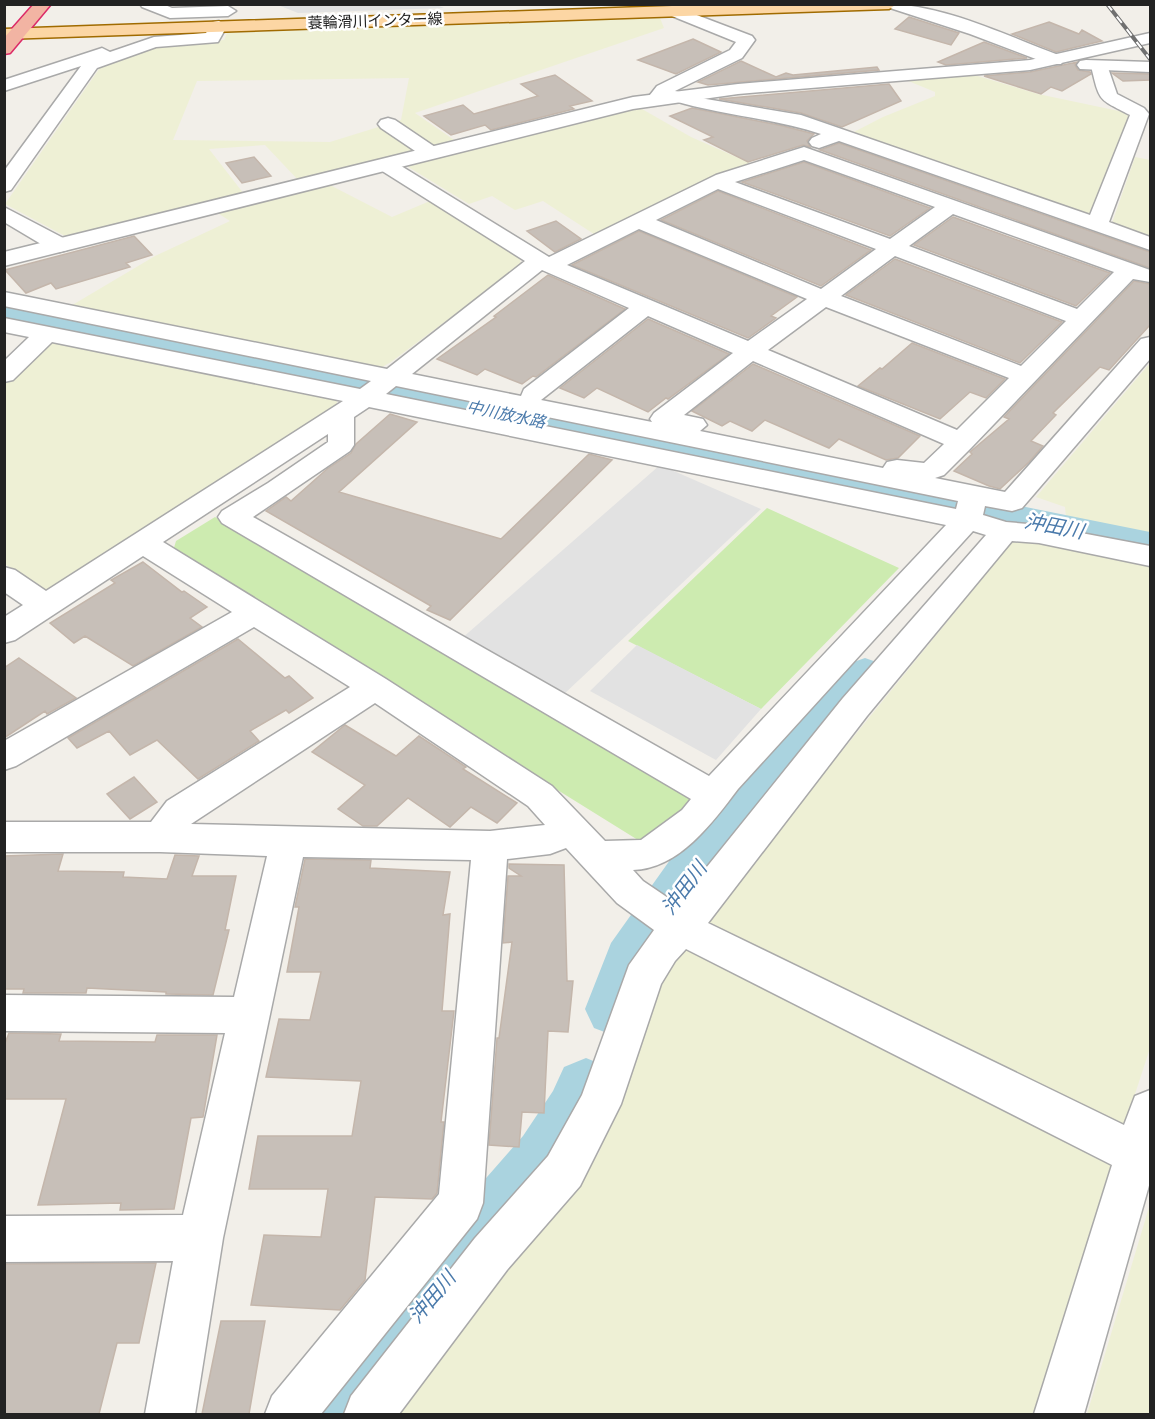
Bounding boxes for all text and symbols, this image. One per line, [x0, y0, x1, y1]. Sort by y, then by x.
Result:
street label: 蓑輪滑川インター線 [307, 9, 443, 33]
water label: 中川放水路 [465, 396, 549, 433]
water label: 沖田川 [1022, 508, 1088, 545]
water label: 沖田川 [656, 855, 714, 920]
water label: 沖田川 [403, 1264, 463, 1328]

